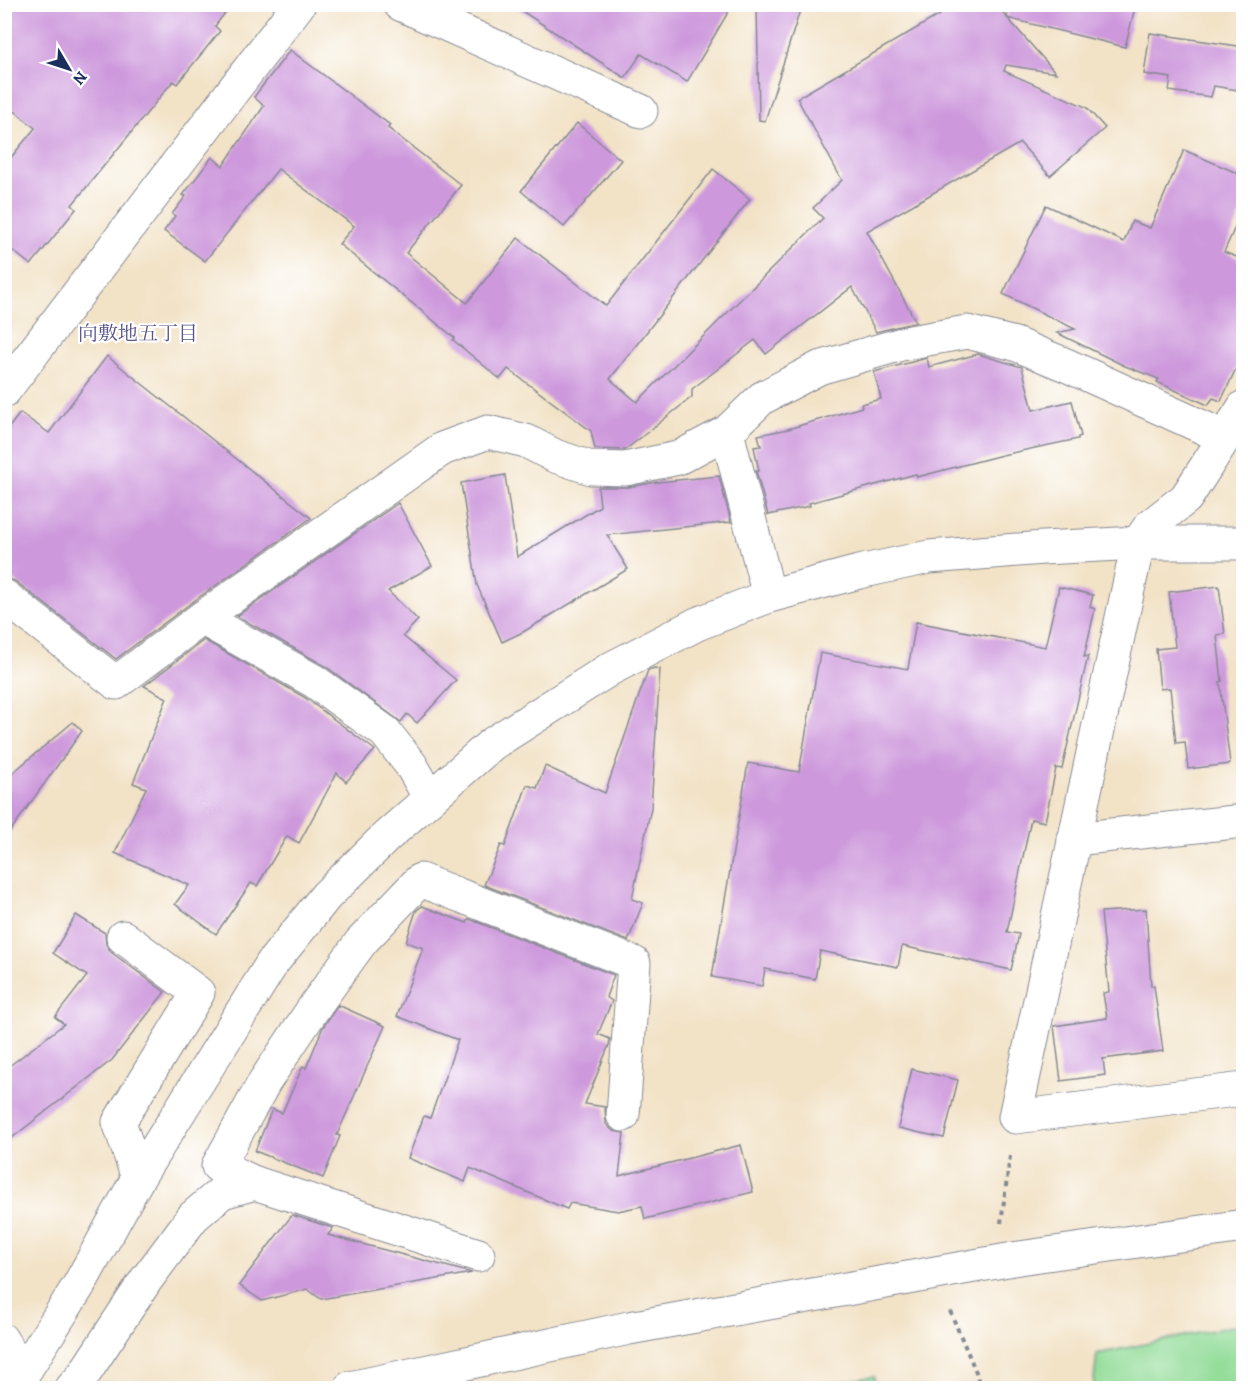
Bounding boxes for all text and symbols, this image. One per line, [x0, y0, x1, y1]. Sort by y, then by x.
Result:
north arrow [39, 39, 99, 99]
text: N [67, 66, 92, 90]
district label: 向敷地五丁目 [78, 320, 198, 347]

